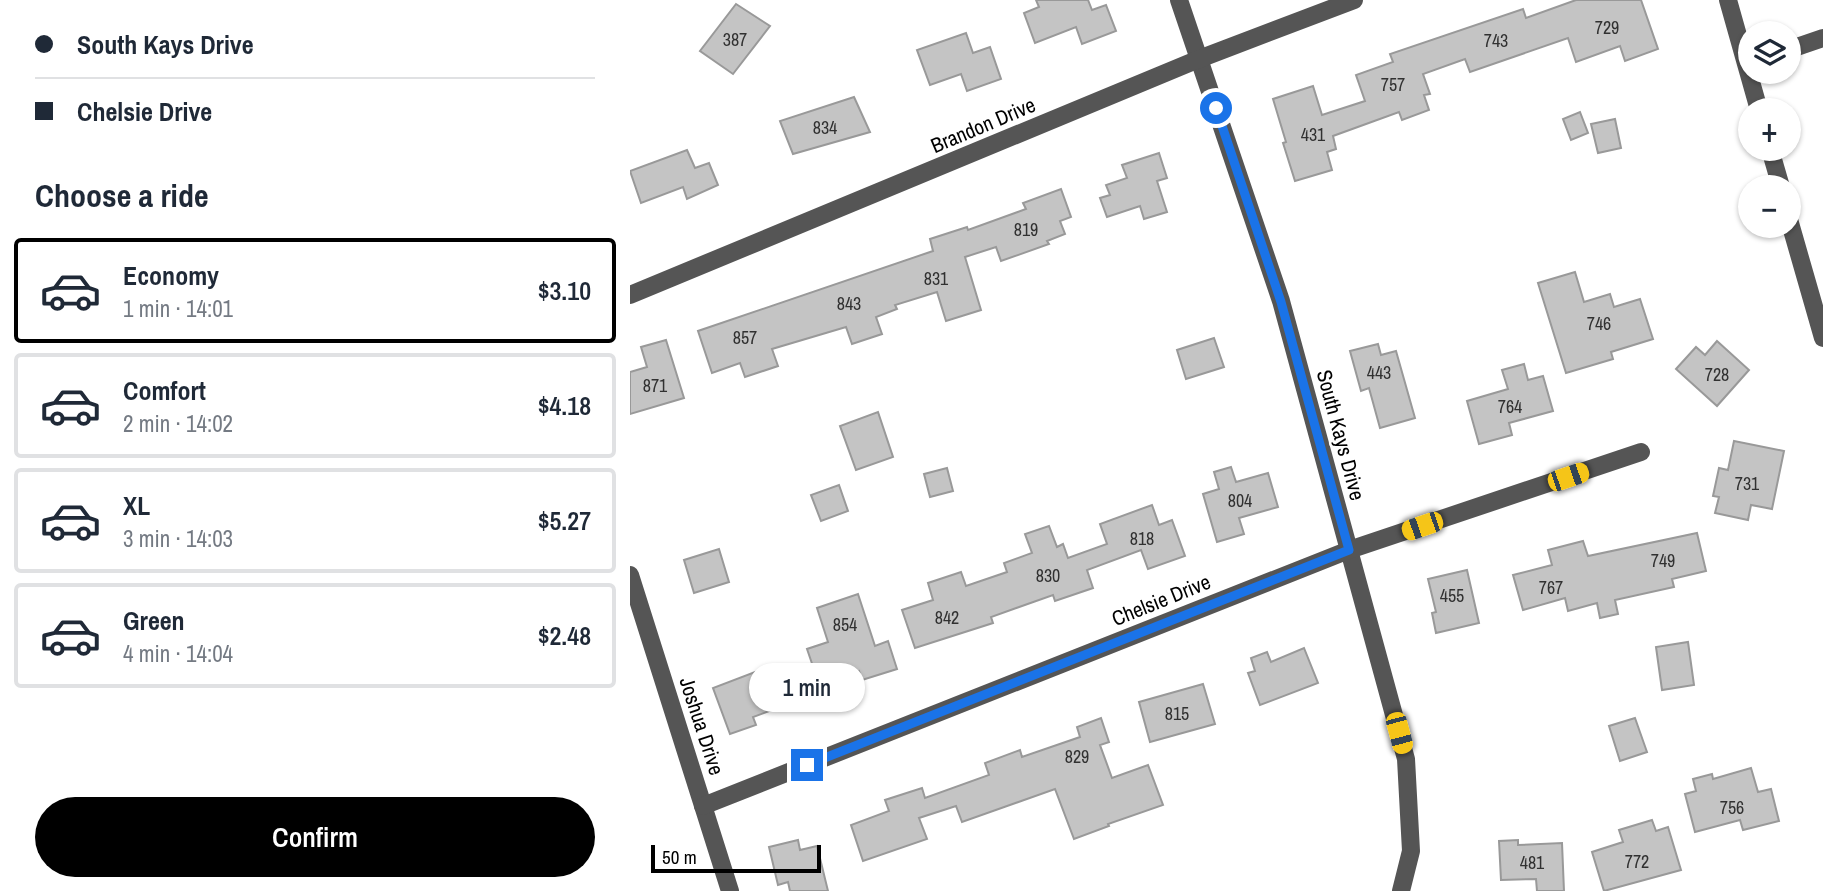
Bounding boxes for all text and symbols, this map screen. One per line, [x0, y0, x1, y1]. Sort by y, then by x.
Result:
house number: 729 [1595, 15, 1619, 40]
map controls [1738, 21, 1801, 238]
button: layers [1738, 21, 1801, 84]
text: South Kays Drive [77, 27, 254, 62]
house number: 387 [723, 27, 747, 52]
house number: 743 [1484, 28, 1508, 53]
house number: 757 [1381, 72, 1405, 97]
street label: Brandon Drive [926, 90, 1040, 160]
route start [1200, 92, 1232, 124]
text: Chelsie Drive [77, 94, 212, 129]
button: + [1738, 98, 1801, 161]
house number: 834 [813, 115, 837, 140]
house number: 431 [1301, 122, 1326, 147]
text: Choose a ride [35, 174, 209, 217]
button: − [1738, 175, 1801, 238]
house number: 819 [1014, 217, 1038, 242]
text: Economy [123, 258, 219, 293]
icon: car [39, 259, 102, 322]
house number: 831 [924, 266, 949, 291]
text: $3.10 [538, 273, 591, 308]
house number: 843 [837, 291, 861, 316]
text: 1 min · 14:01 [123, 293, 233, 324]
house number: 746 [1587, 311, 1611, 336]
house number: 857 [733, 325, 757, 350]
house number: 443 [1367, 360, 1391, 385]
house number: 728 [1705, 362, 1729, 387]
street label: South Kays Drive [1310, 367, 1372, 503]
text: Comfort [123, 373, 206, 408]
house number: 871 [643, 373, 668, 398]
icon: car [39, 374, 102, 437]
text: $4.18 [538, 388, 591, 423]
house number: 764 [1498, 394, 1522, 419]
text: 2 min · 14:02 [123, 408, 233, 439]
car [1545, 460, 1592, 494]
house number: 731 [1735, 471, 1760, 496]
text: XL [123, 488, 150, 523]
house number: 804 [1228, 488, 1252, 513]
icon: car [39, 489, 102, 552]
text: $5.27 [538, 503, 591, 538]
car [1399, 509, 1446, 543]
text: 3 min · 14:03 [123, 523, 233, 554]
house number: 818 [1130, 526, 1154, 551]
house number: 749 [1651, 548, 1675, 573]
house number: 830 [1036, 563, 1060, 588]
street label: Chelsie Drive [1107, 567, 1215, 633]
house number: 767 [1539, 575, 1563, 600]
house number: 455 [1440, 583, 1464, 608]
text: Green [123, 603, 185, 638]
icon: car [39, 604, 102, 667]
house number: 842 [935, 605, 959, 630]
house number: 854 [833, 612, 857, 637]
text: $2.48 [538, 618, 591, 653]
text: 4 min · 14:04 [123, 638, 233, 669]
callout: 1 min [749, 664, 865, 712]
text: 1 min [783, 672, 831, 703]
street label: Joshua Drive [673, 673, 731, 779]
house number: 815 [1165, 701, 1189, 726]
car [1384, 710, 1415, 756]
house number: 829 [1065, 744, 1089, 769]
route end [791, 749, 823, 781]
house number: 756 [1720, 795, 1744, 820]
button: Confirm [35, 797, 595, 877]
scale bar [651, 842, 821, 874]
text: 50 m [662, 844, 697, 870]
house number: 772 [1625, 849, 1649, 874]
house number: 481 [1520, 850, 1545, 875]

